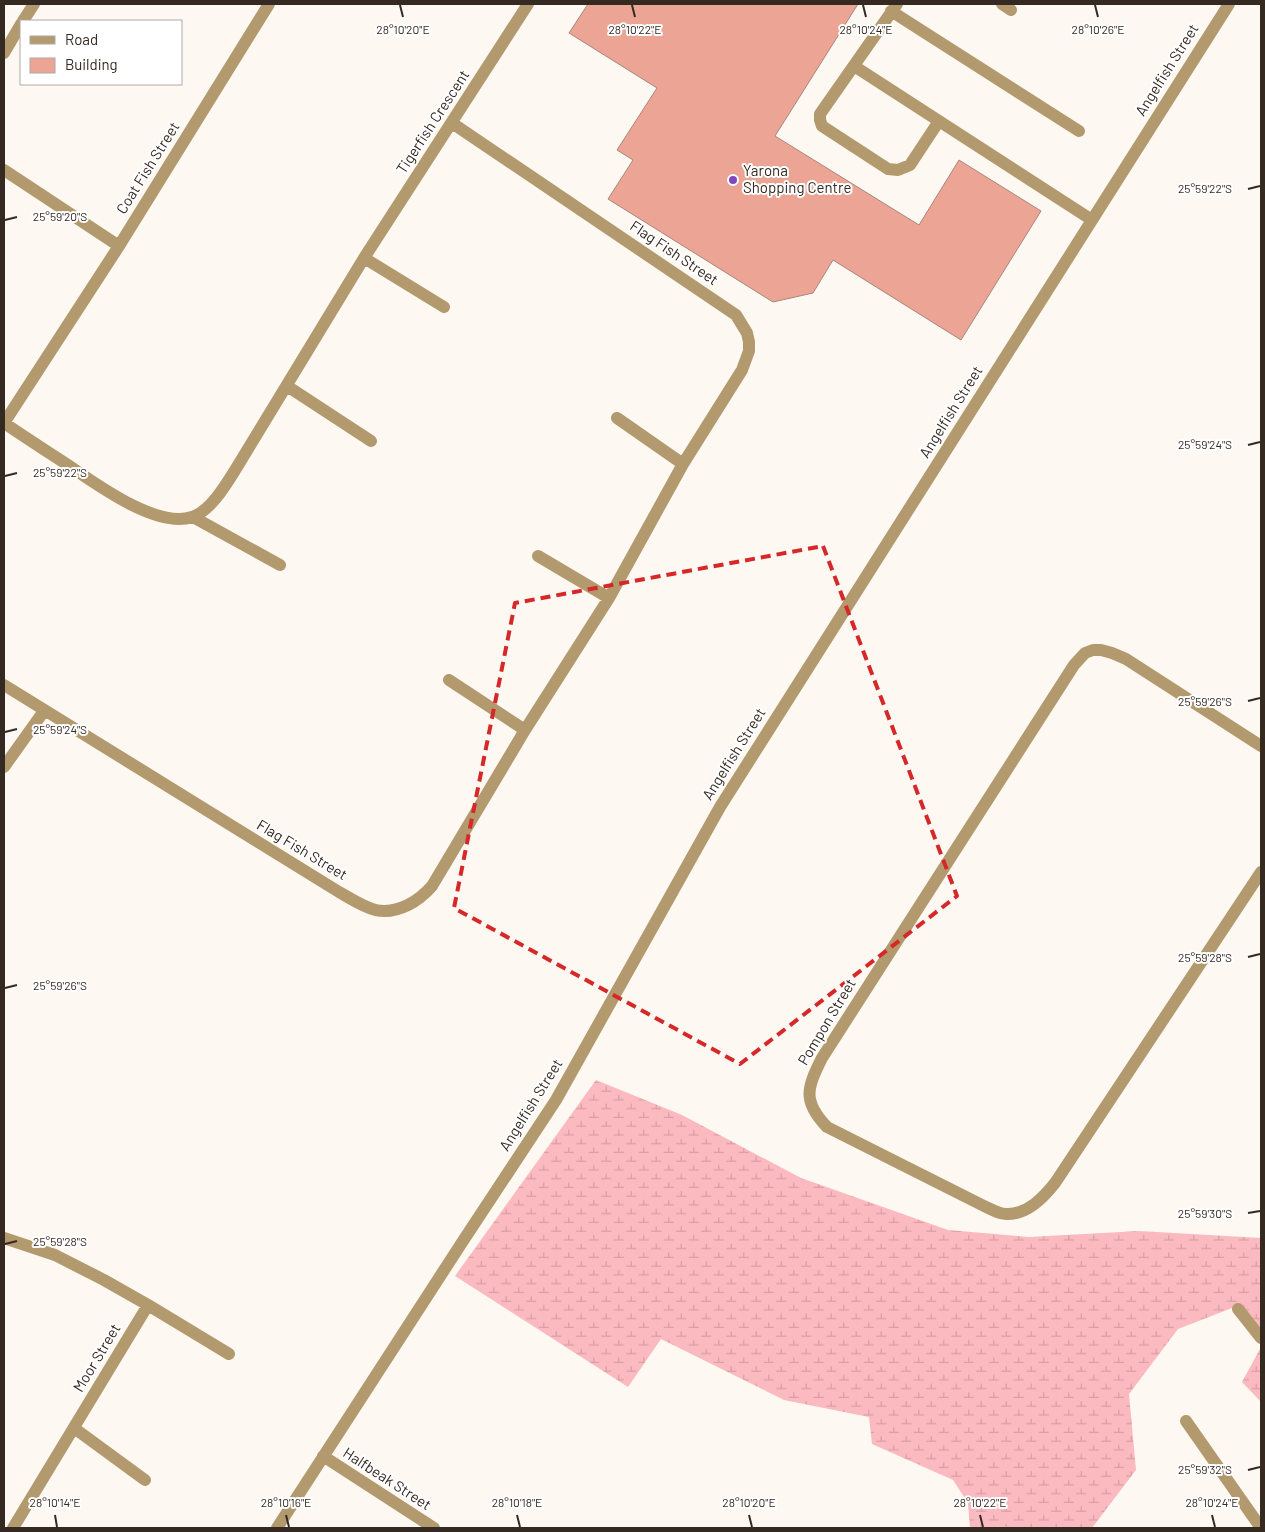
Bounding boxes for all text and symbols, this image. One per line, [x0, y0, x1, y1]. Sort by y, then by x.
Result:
legend [20, 20, 182, 85]
street label: Angelfish Street [1131, 20, 1202, 119]
text: 28°10'20"E [376, 22, 430, 36]
text: 28°10'22"E [608, 22, 662, 36]
text: 28°10'24"E [839, 22, 893, 36]
text: 28°10'26"E [1072, 22, 1124, 36]
text: Road [65, 30, 98, 48]
text: Building [65, 55, 118, 73]
street label: Tigerfish Crescent [392, 66, 472, 177]
street label: Coat Fish Street [112, 118, 183, 217]
place label: Yarona Shopping Centre [743, 161, 851, 196]
marker: Yarona Shopping Centre [727, 174, 739, 186]
text: 25°59'22"S [1178, 181, 1232, 195]
text: 25°59'20"S [33, 209, 87, 223]
street label: Flag Fish Street [627, 216, 722, 288]
street label: Angelfish Street [915, 362, 986, 461]
text: 25°59'24"S [1178, 437, 1232, 451]
text: 25°59'22"S [33, 465, 87, 479]
text: 25°59'26"S [1178, 694, 1232, 708]
street label: Angelfish Street [698, 704, 769, 803]
text: 25°59'24"S [33, 722, 87, 736]
street label: Flag Fish Street [254, 815, 351, 883]
text: 25°59'28"S [1178, 950, 1232, 964]
street label: Pompon Street [793, 975, 859, 1068]
text: 25°59'26"S [33, 978, 87, 992]
street label: Angelfish Street [495, 1055, 566, 1154]
text: 25°59'30"S [1178, 1206, 1232, 1220]
text: 25°59'28"S [33, 1234, 87, 1248]
street label: Moor Street [69, 1320, 124, 1395]
street label: Halfbeak Street [340, 1443, 435, 1513]
text: 25°59'32"S [1178, 1462, 1232, 1476]
text: 28°10'14"E [30, 1495, 80, 1509]
text: 28°10'16"E [261, 1495, 311, 1509]
text: 28°10'18"E [492, 1495, 542, 1509]
text: 28°10'20"E [722, 1495, 776, 1509]
text: 28°10'22"E [953, 1495, 1007, 1509]
text: 28°10'24"E [1185, 1495, 1239, 1509]

